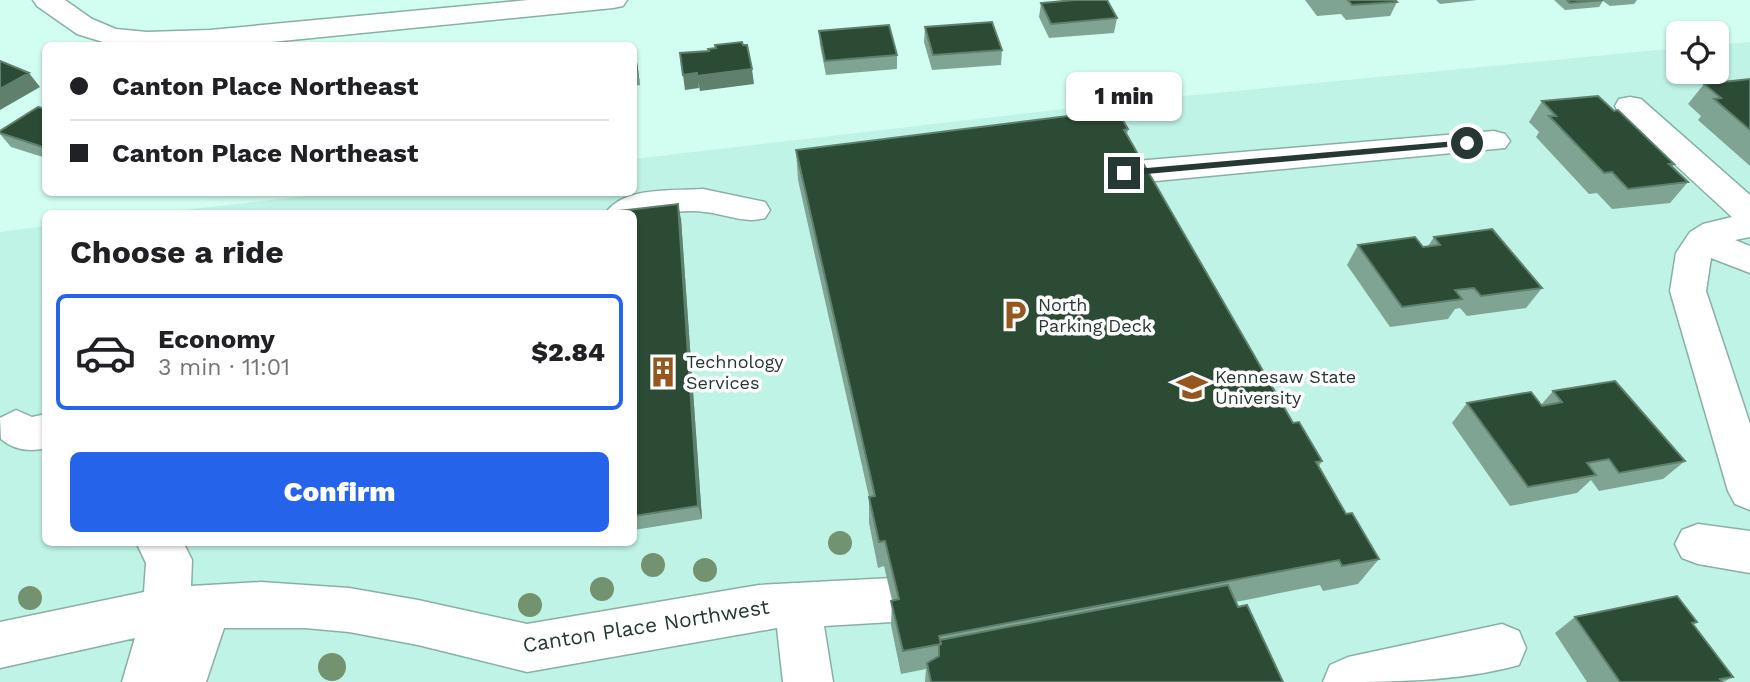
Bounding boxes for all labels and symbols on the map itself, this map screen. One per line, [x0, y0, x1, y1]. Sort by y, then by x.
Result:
callout: 1 min [1066, 72, 1182, 120]
route start [1451, 127, 1483, 159]
route end [1108, 157, 1140, 189]
place label: North Parking Deck [1038, 294, 1152, 336]
parking icon: North Parking Deck [998, 298, 1032, 332]
place label: Technology Services [686, 351, 784, 393]
building icon: Technology Services [646, 355, 680, 389]
place label: Kennesaw State University [1215, 366, 1356, 408]
school or university icon: Kennesaw State University [1175, 370, 1209, 404]
street label: Canton Place Northwest [521, 594, 771, 657]

